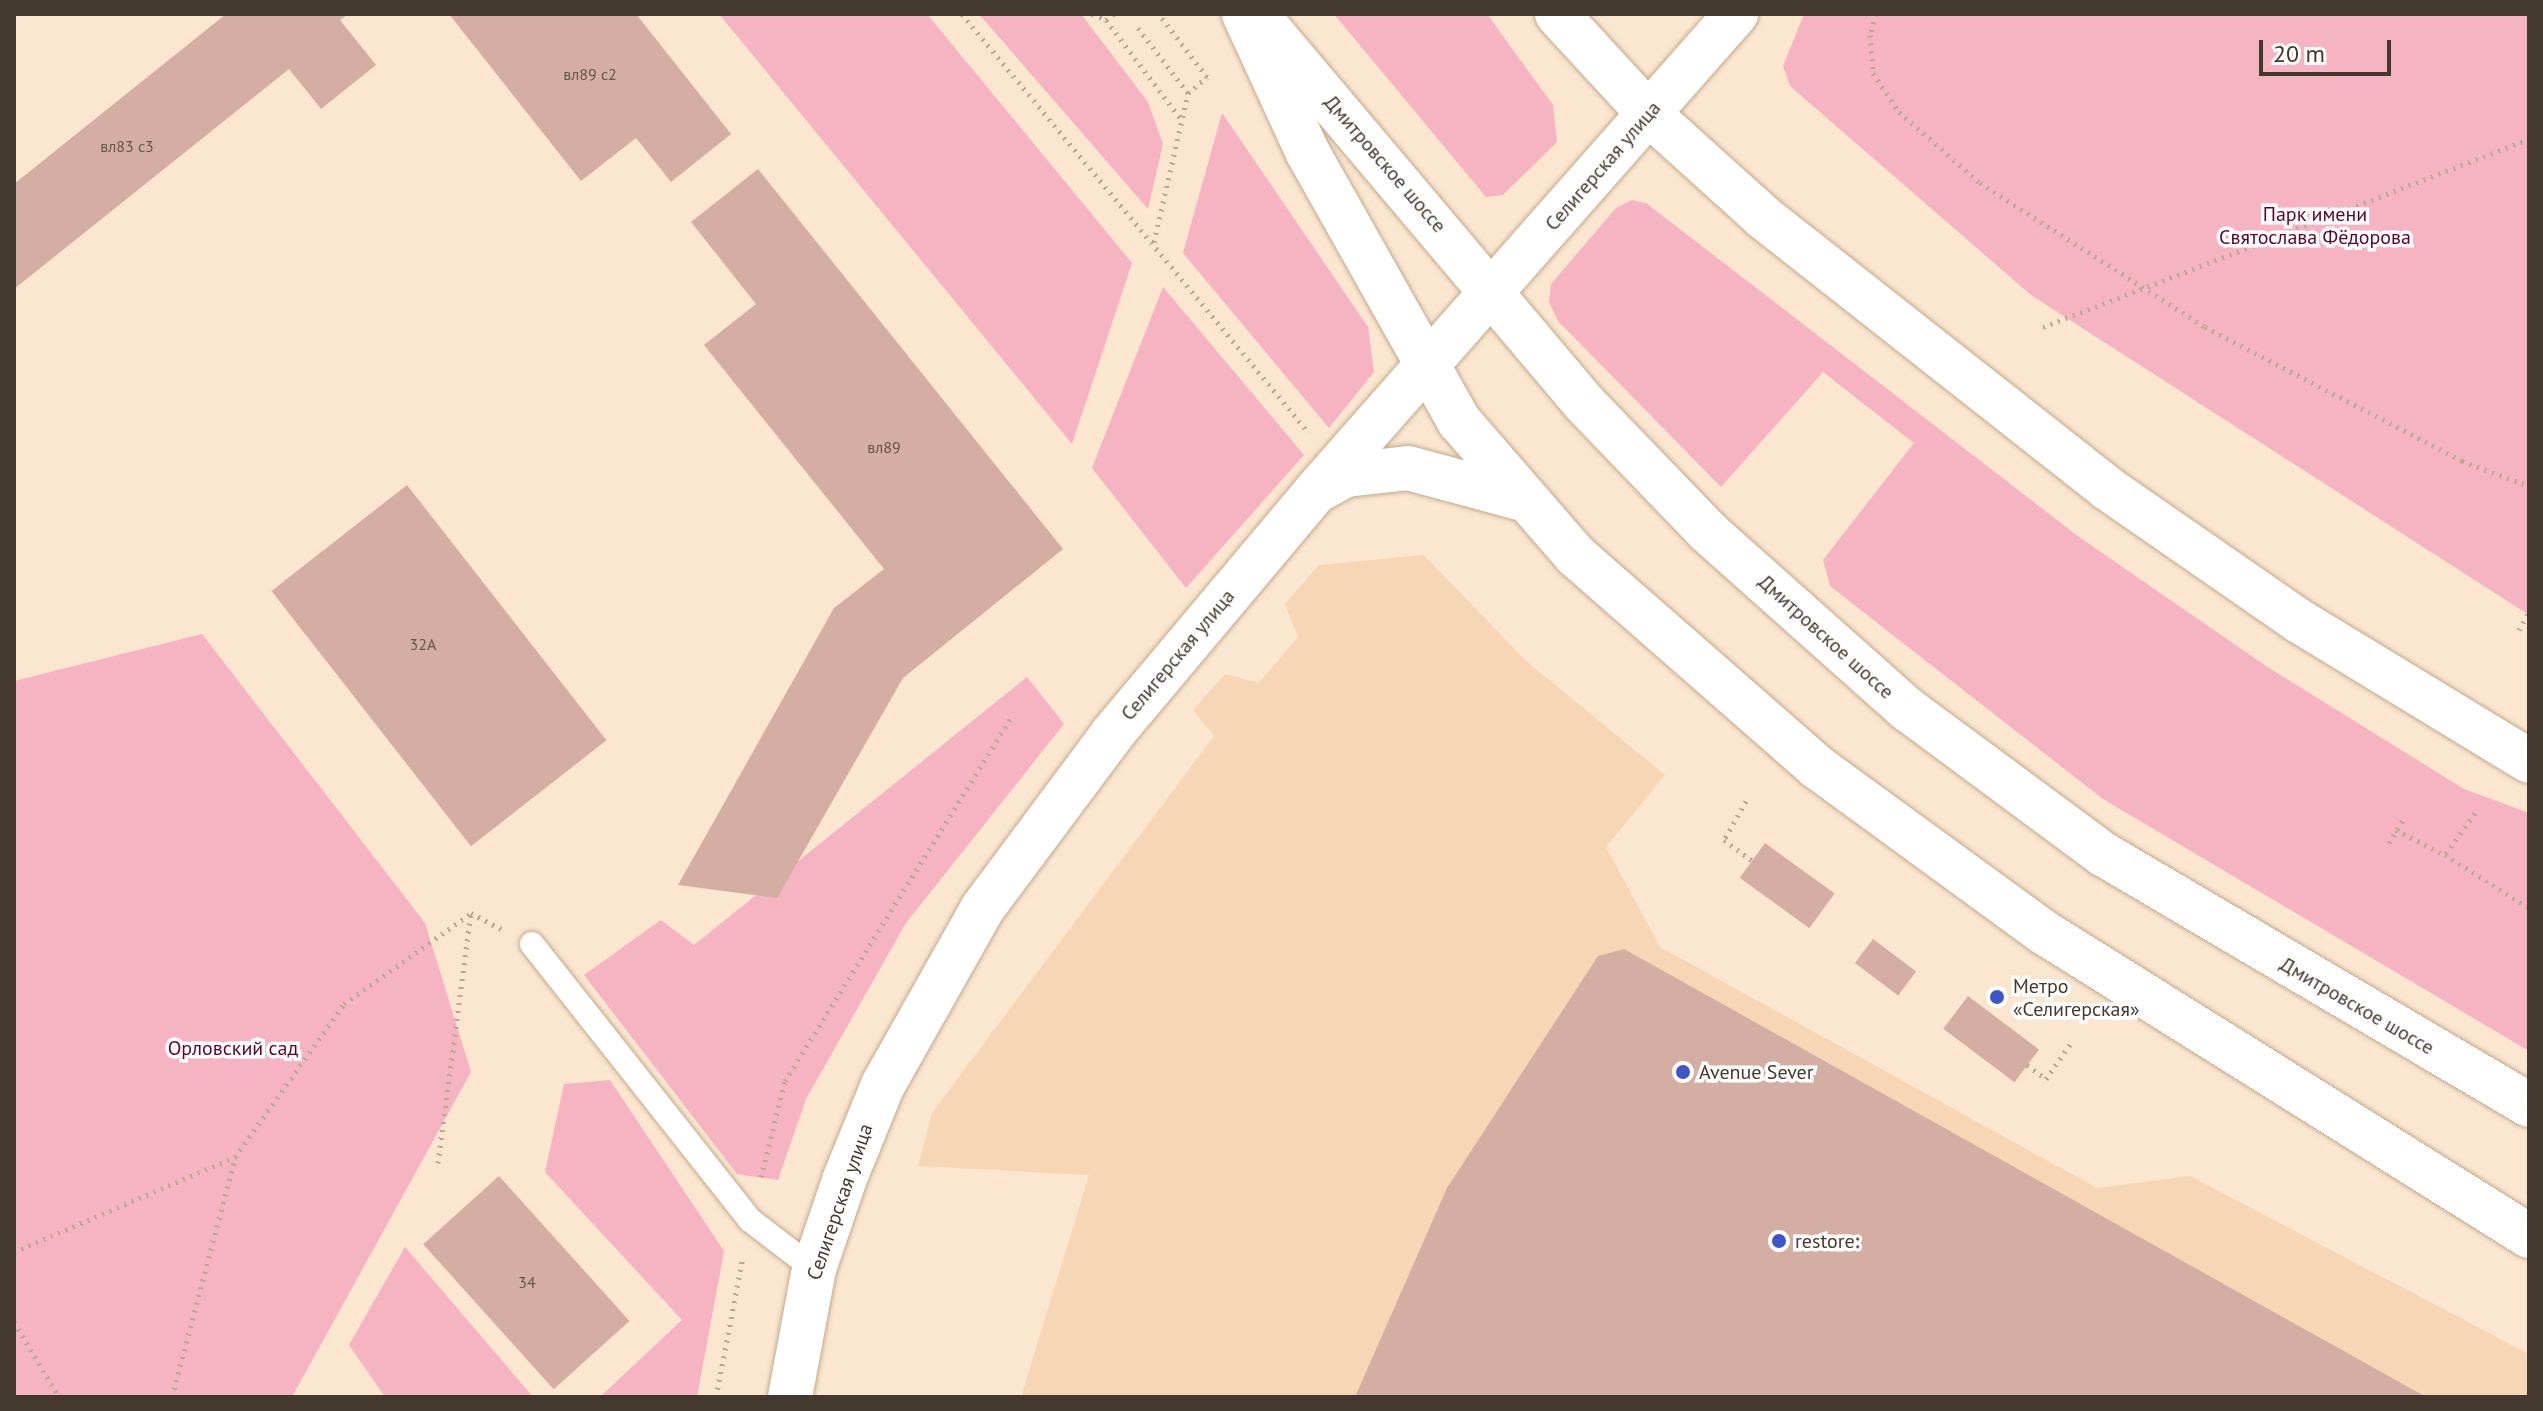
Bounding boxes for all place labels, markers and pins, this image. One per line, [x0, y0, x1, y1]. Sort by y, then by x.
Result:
place label: Метро «Селигерская» [2013, 974, 2140, 1021]
marker: Метро «Селигерская» [1988, 988, 2006, 1006]
place label: Avenue Sever [1699, 1060, 1814, 1084]
marker: Avenue Sever [1674, 1063, 1692, 1081]
place label: restore: [1795, 1229, 1859, 1253]
marker: restore: [1770, 1232, 1788, 1250]

